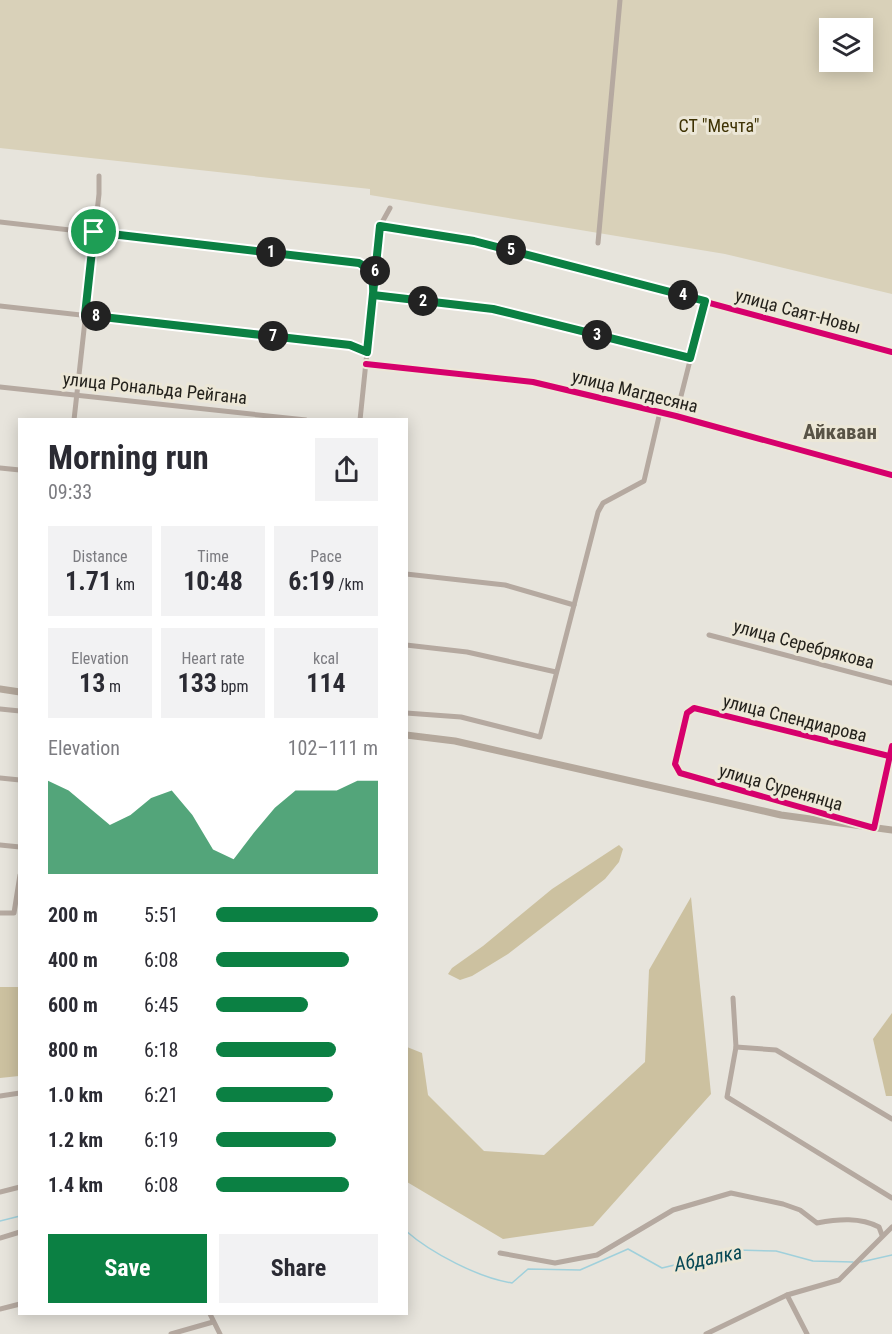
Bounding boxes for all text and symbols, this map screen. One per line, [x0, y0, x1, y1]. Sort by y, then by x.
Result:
map controls [819, 18, 873, 72]
button: layers [819, 18, 873, 72]
park label: СТ "Мечта" [679, 115, 759, 136]
pin [68, 206, 119, 257]
icon: arrive [77, 215, 110, 248]
pin: 5 [496, 235, 526, 265]
pin: 1 [256, 237, 286, 267]
text: 5 [507, 240, 515, 259]
text: 1 [267, 242, 275, 261]
pin: 6 [360, 256, 390, 286]
text: 6 [371, 261, 379, 280]
pin: 4 [668, 280, 698, 310]
street label: улица Саят-Новы [733, 284, 863, 338]
text: 4 [679, 285, 687, 304]
pin: 2 [408, 286, 438, 316]
text: 2 [419, 291, 427, 310]
pin: 8 [81, 301, 111, 331]
text: 8 [92, 306, 100, 325]
pin: 3 [582, 320, 612, 350]
pin: 7 [258, 321, 288, 351]
text: 3 [593, 325, 601, 344]
text: 7 [269, 326, 277, 345]
street label: улица Магдесяна [570, 365, 700, 417]
street label: улица Рональда Рейгана [62, 368, 248, 408]
district label: Айкаван [803, 420, 877, 444]
text: Morning run [48, 438, 209, 477]
button: share [315, 438, 378, 501]
text: 09:33 [48, 480, 92, 504]
text: Distance [72, 547, 128, 566]
text: Time [197, 547, 229, 566]
text: Pace [310, 547, 342, 566]
text: 1.71 [65, 566, 112, 596]
text: 10:48 [183, 566, 243, 596]
text: 6:19 [288, 566, 335, 596]
text: km [112, 575, 135, 594]
text: /km [335, 575, 364, 594]
street label: улица Серебрякова [731, 615, 877, 673]
text: Elevation [71, 649, 129, 668]
text: Heart rate [181, 649, 245, 668]
text: kcal [313, 649, 339, 668]
text: 13 [79, 668, 105, 698]
text: 133 [178, 668, 217, 698]
text: 114 [306, 668, 346, 698]
text: m [105, 677, 121, 696]
text: bpm [217, 677, 248, 696]
street label: улица Спендиарова [721, 690, 869, 746]
text: Elevation [48, 736, 120, 760]
text: 102–111 m [288, 736, 378, 760]
street label: улица Суренянца [717, 759, 845, 815]
text: 200 m [48, 903, 98, 927]
text: 5:51 [144, 903, 178, 927]
text: 400 m [48, 948, 98, 972]
text: 6:08 [144, 948, 178, 972]
text: 600 m [48, 993, 98, 1017]
text: 6:45 [144, 993, 178, 1017]
text: 800 m [48, 1038, 98, 1062]
text: 6:18 [144, 1038, 178, 1062]
text: 1.0 km [48, 1083, 103, 1107]
text: 6:21 [144, 1083, 178, 1107]
text: 1.2 km [48, 1128, 103, 1152]
text: 6:19 [144, 1128, 178, 1152]
text: 1.4 km [48, 1173, 103, 1197]
text: 6:08 [144, 1173, 178, 1197]
button: Save [48, 1234, 207, 1303]
button: Share [219, 1234, 378, 1303]
water label: Абдалка [671, 1240, 744, 1277]

